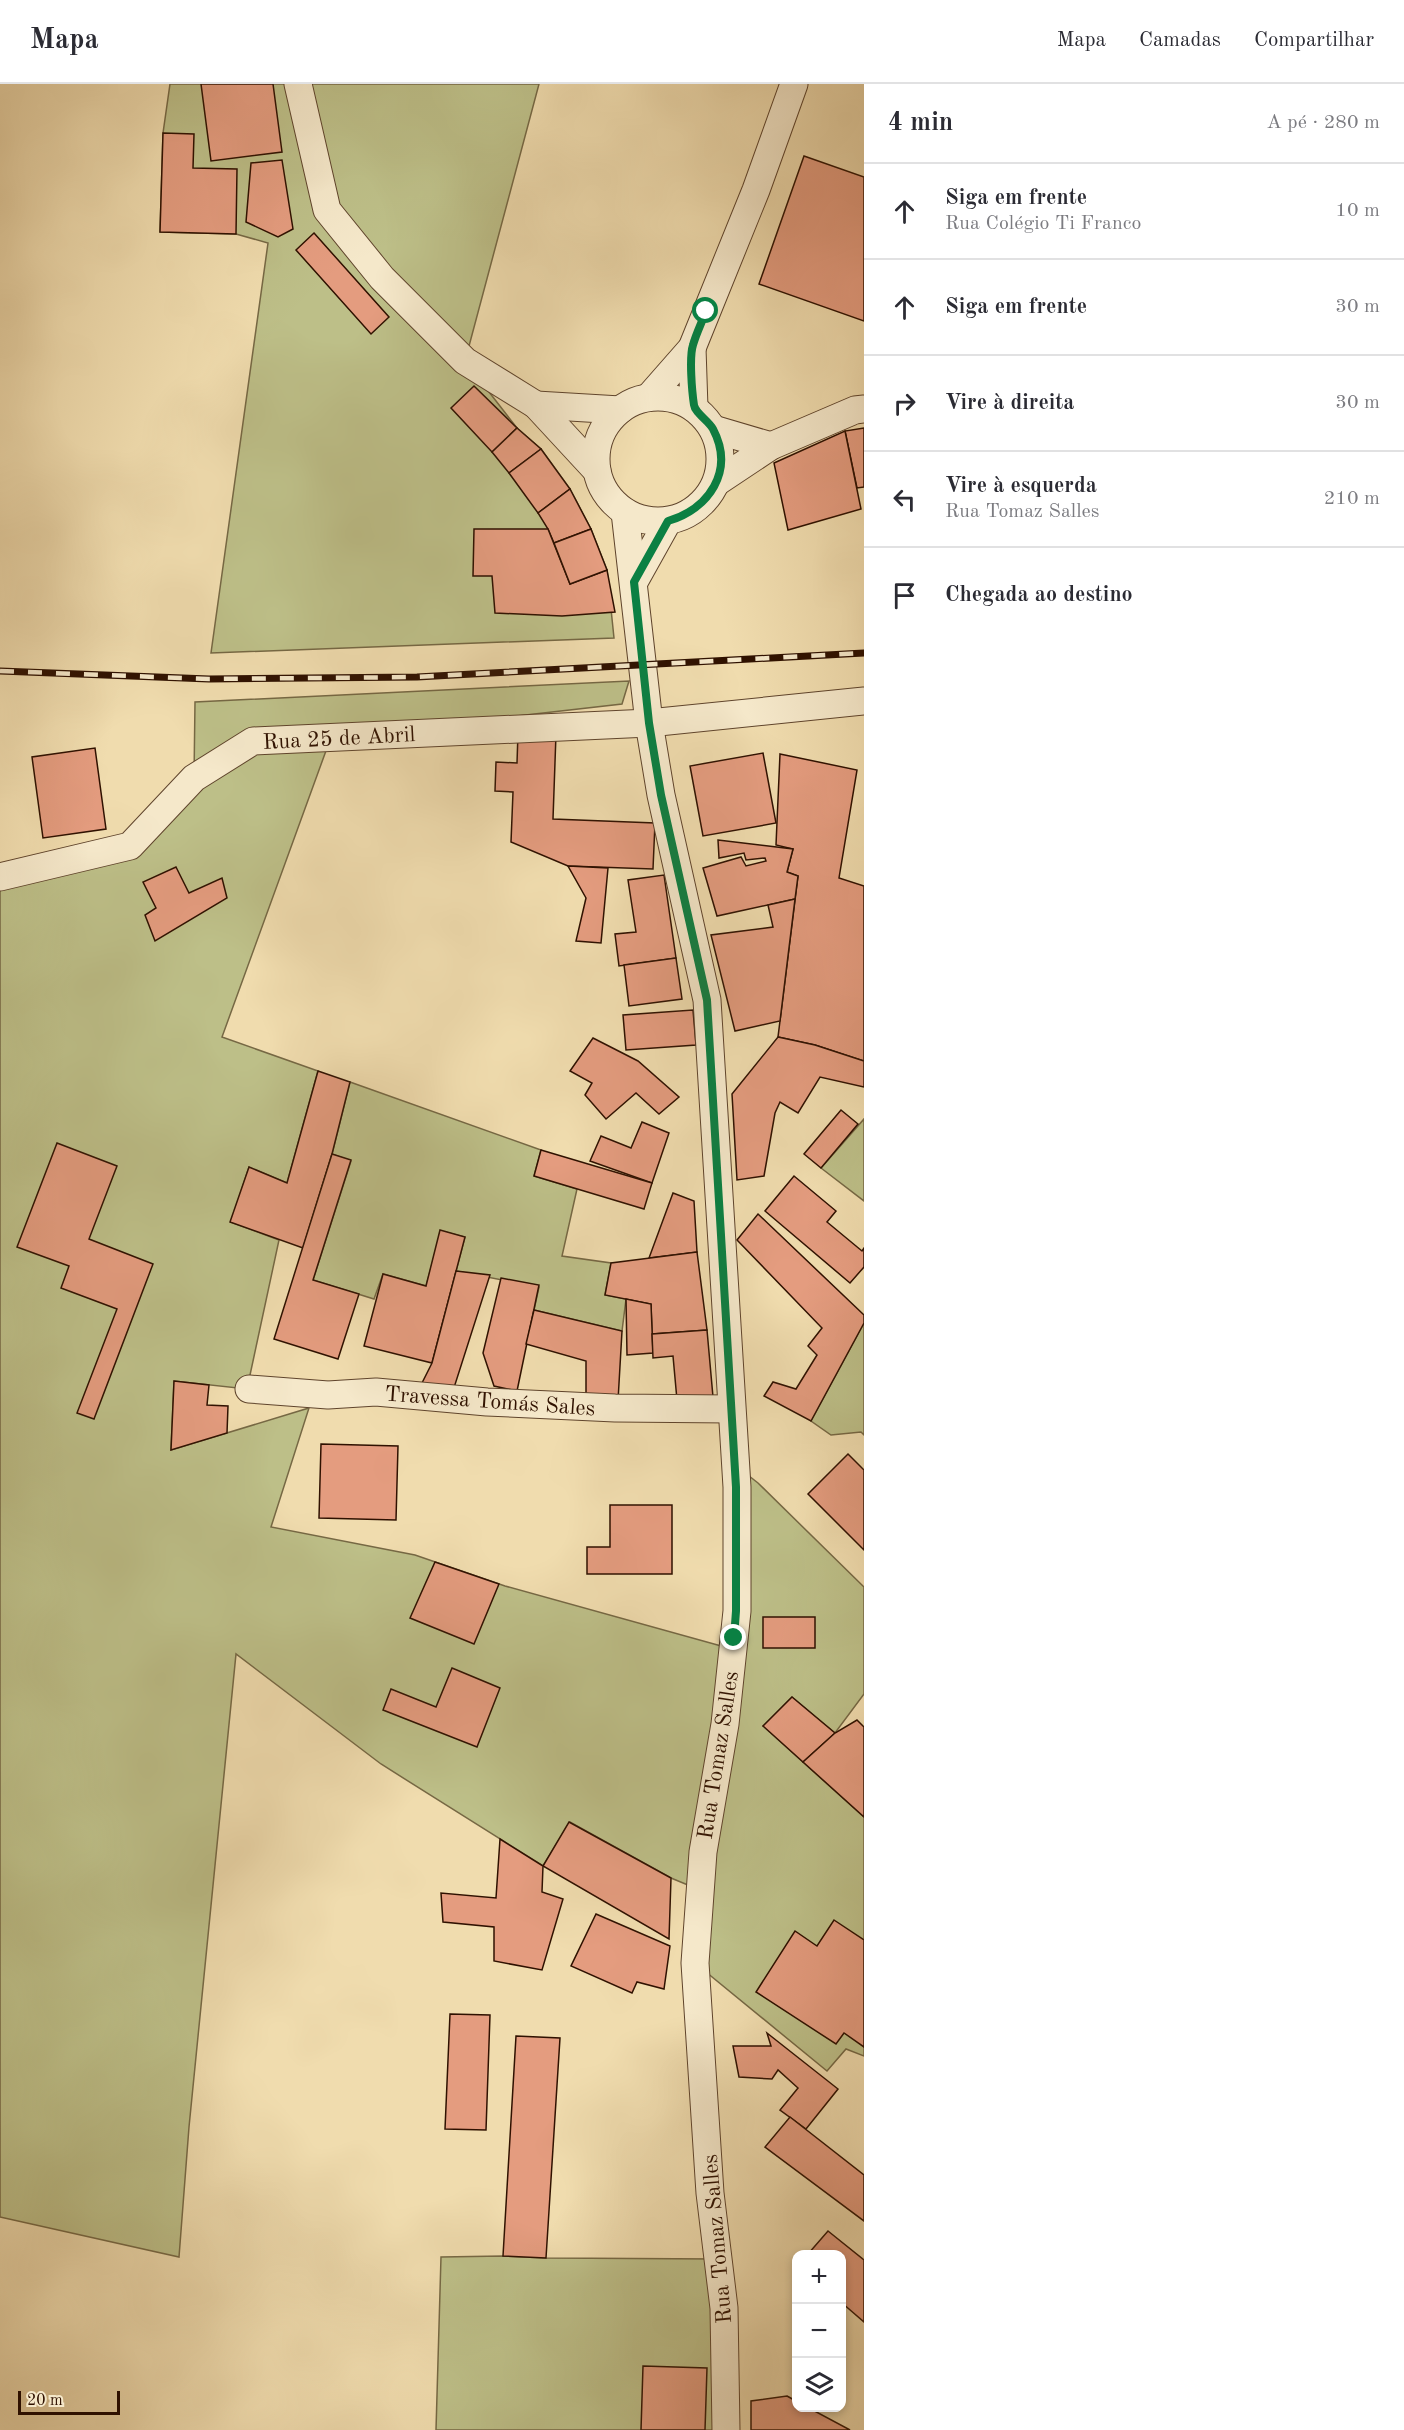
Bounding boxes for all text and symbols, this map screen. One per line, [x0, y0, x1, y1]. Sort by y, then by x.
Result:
text: Mapa [30, 27, 99, 55]
text: Mapa [1057, 30, 1106, 51]
text: Camadas [1139, 30, 1221, 51]
text: Compartilhar [1254, 30, 1374, 51]
text: 4 min [888, 110, 953, 136]
text: A pé · 280 m [1266, 113, 1380, 133]
text: Siga em frente [945, 187, 1087, 209]
icon: ahead [888, 195, 921, 228]
text: 10 m [1335, 201, 1380, 221]
text: Rua Colégio Ti Franco [945, 214, 1141, 234]
icon: ahead [888, 291, 921, 324]
text: Siga em frente [945, 296, 1087, 318]
route start [692, 297, 718, 323]
text: 30 m [1335, 297, 1380, 317]
icon: right [888, 387, 921, 420]
text: Vire à direita [945, 392, 1075, 414]
text: 30 m [1335, 393, 1380, 413]
text: Vire à esquerda [945, 475, 1097, 497]
icon: left [888, 483, 921, 516]
text: 210 m [1324, 489, 1380, 509]
text: Rua Tomaz Salles [945, 502, 1099, 522]
icon: arrive [888, 579, 921, 612]
text: Chegada ao destino [945, 584, 1133, 606]
street label: Rua 25 de Abril [262, 724, 416, 754]
street label: Travessa Tomás Sales [384, 1384, 596, 1420]
route end [720, 1624, 746, 1650]
street label: Rua Tomaz Salles [695, 1670, 743, 1841]
street label: Rua Tomaz Salles [700, 2153, 736, 2324]
map controls [792, 2250, 846, 2412]
button: + [792, 2250, 846, 2304]
button: − [792, 2304, 846, 2358]
button: layers [792, 2358, 846, 2412]
scale bar [18, 2388, 120, 2416]
text: 20 m [27, 2393, 63, 2409]

